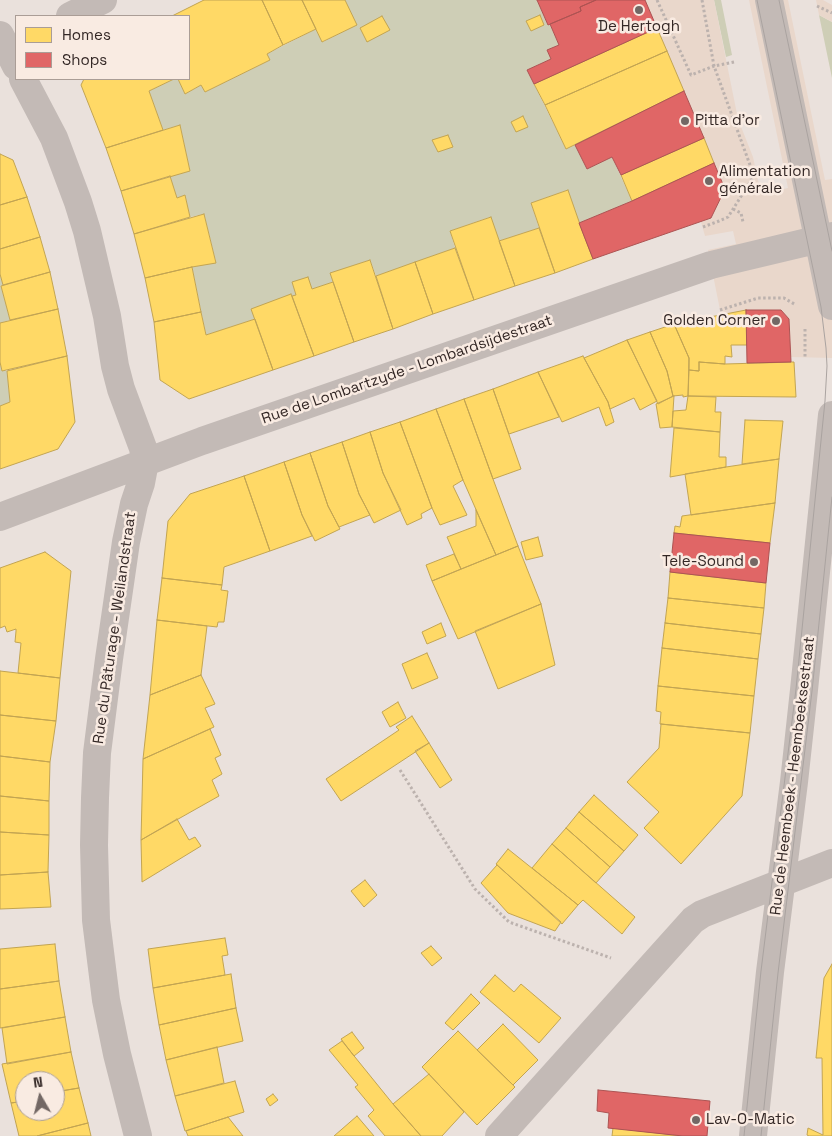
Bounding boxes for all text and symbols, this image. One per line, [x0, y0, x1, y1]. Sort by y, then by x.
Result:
marker: De Hertogh [633, 4, 645, 16]
legend [15, 15, 190, 80]
place label: De Hertogh [598, 18, 680, 36]
text: Homes [62, 25, 111, 44]
text: Shops [62, 50, 107, 69]
place label: Pitta d'or [695, 112, 760, 130]
marker: Pitta d'or [679, 115, 691, 127]
place label: Alimentation générale [719, 163, 811, 198]
marker: Alimentation générale [703, 175, 715, 187]
street label: Rue de Lombartzyde - Lombardsijdestraat [259, 312, 555, 428]
place label: Golden Corner [663, 312, 766, 330]
marker: Golden Corner [770, 315, 782, 327]
street label: Rue du Pâturage - Weilandstraat [90, 511, 140, 745]
place label: Tele-Sound [662, 553, 744, 571]
marker: Tele-Sound [748, 556, 760, 568]
street label: Rue de Heembeek - Heembeeksestraat [767, 636, 819, 916]
north arrow [15, 1071, 65, 1121]
text: N [32, 1073, 44, 1092]
place label: Lav-O-Matic [706, 1111, 795, 1129]
marker: Lav-O-Matic [690, 1114, 702, 1126]

